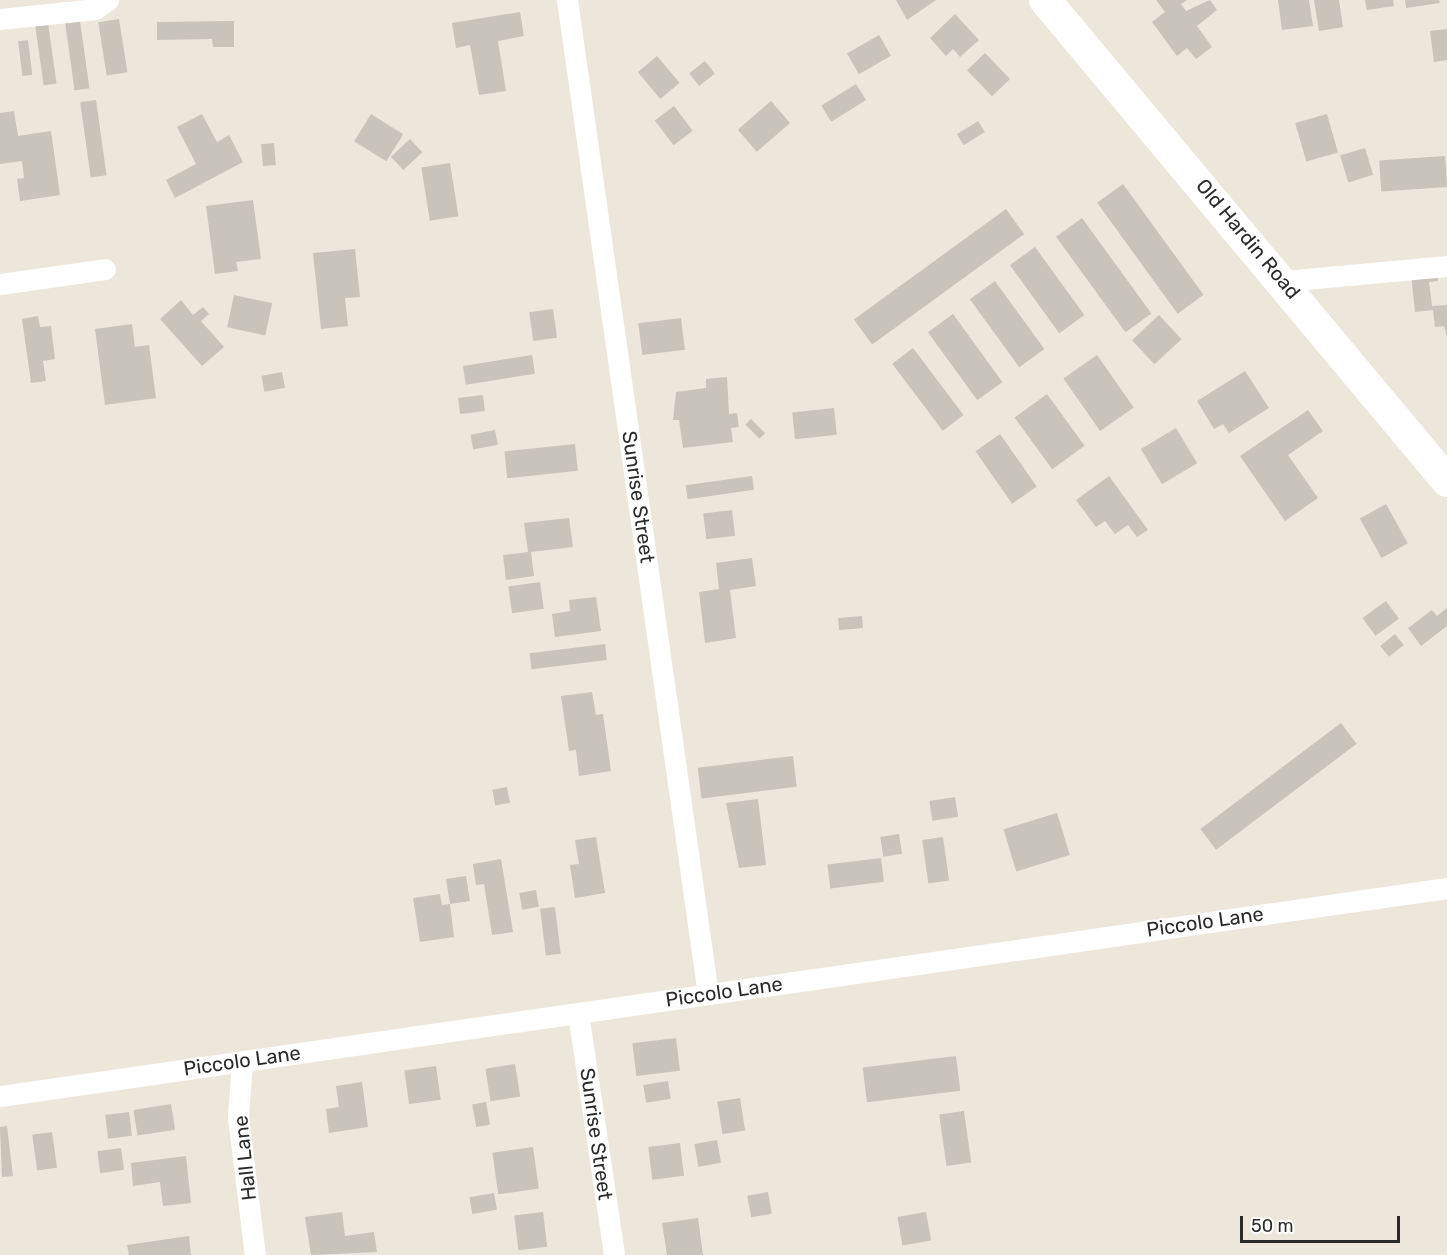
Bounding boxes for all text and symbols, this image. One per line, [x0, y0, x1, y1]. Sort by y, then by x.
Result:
street label: Old Hardin Road [1191, 174, 1305, 304]
street label: Sunrise Street [617, 429, 659, 565]
street label: Piccolo Lane [1145, 902, 1265, 942]
street label: Piccolo Lane [664, 972, 784, 1012]
street label: Piccolo Lane [182, 1041, 302, 1081]
street label: Sunrise Street [575, 1066, 617, 1202]
street label: Hall Lane [229, 1114, 261, 1202]
scale bar [1243, 1204, 1404, 1242]
text: 50 m [1251, 1215, 1294, 1237]

